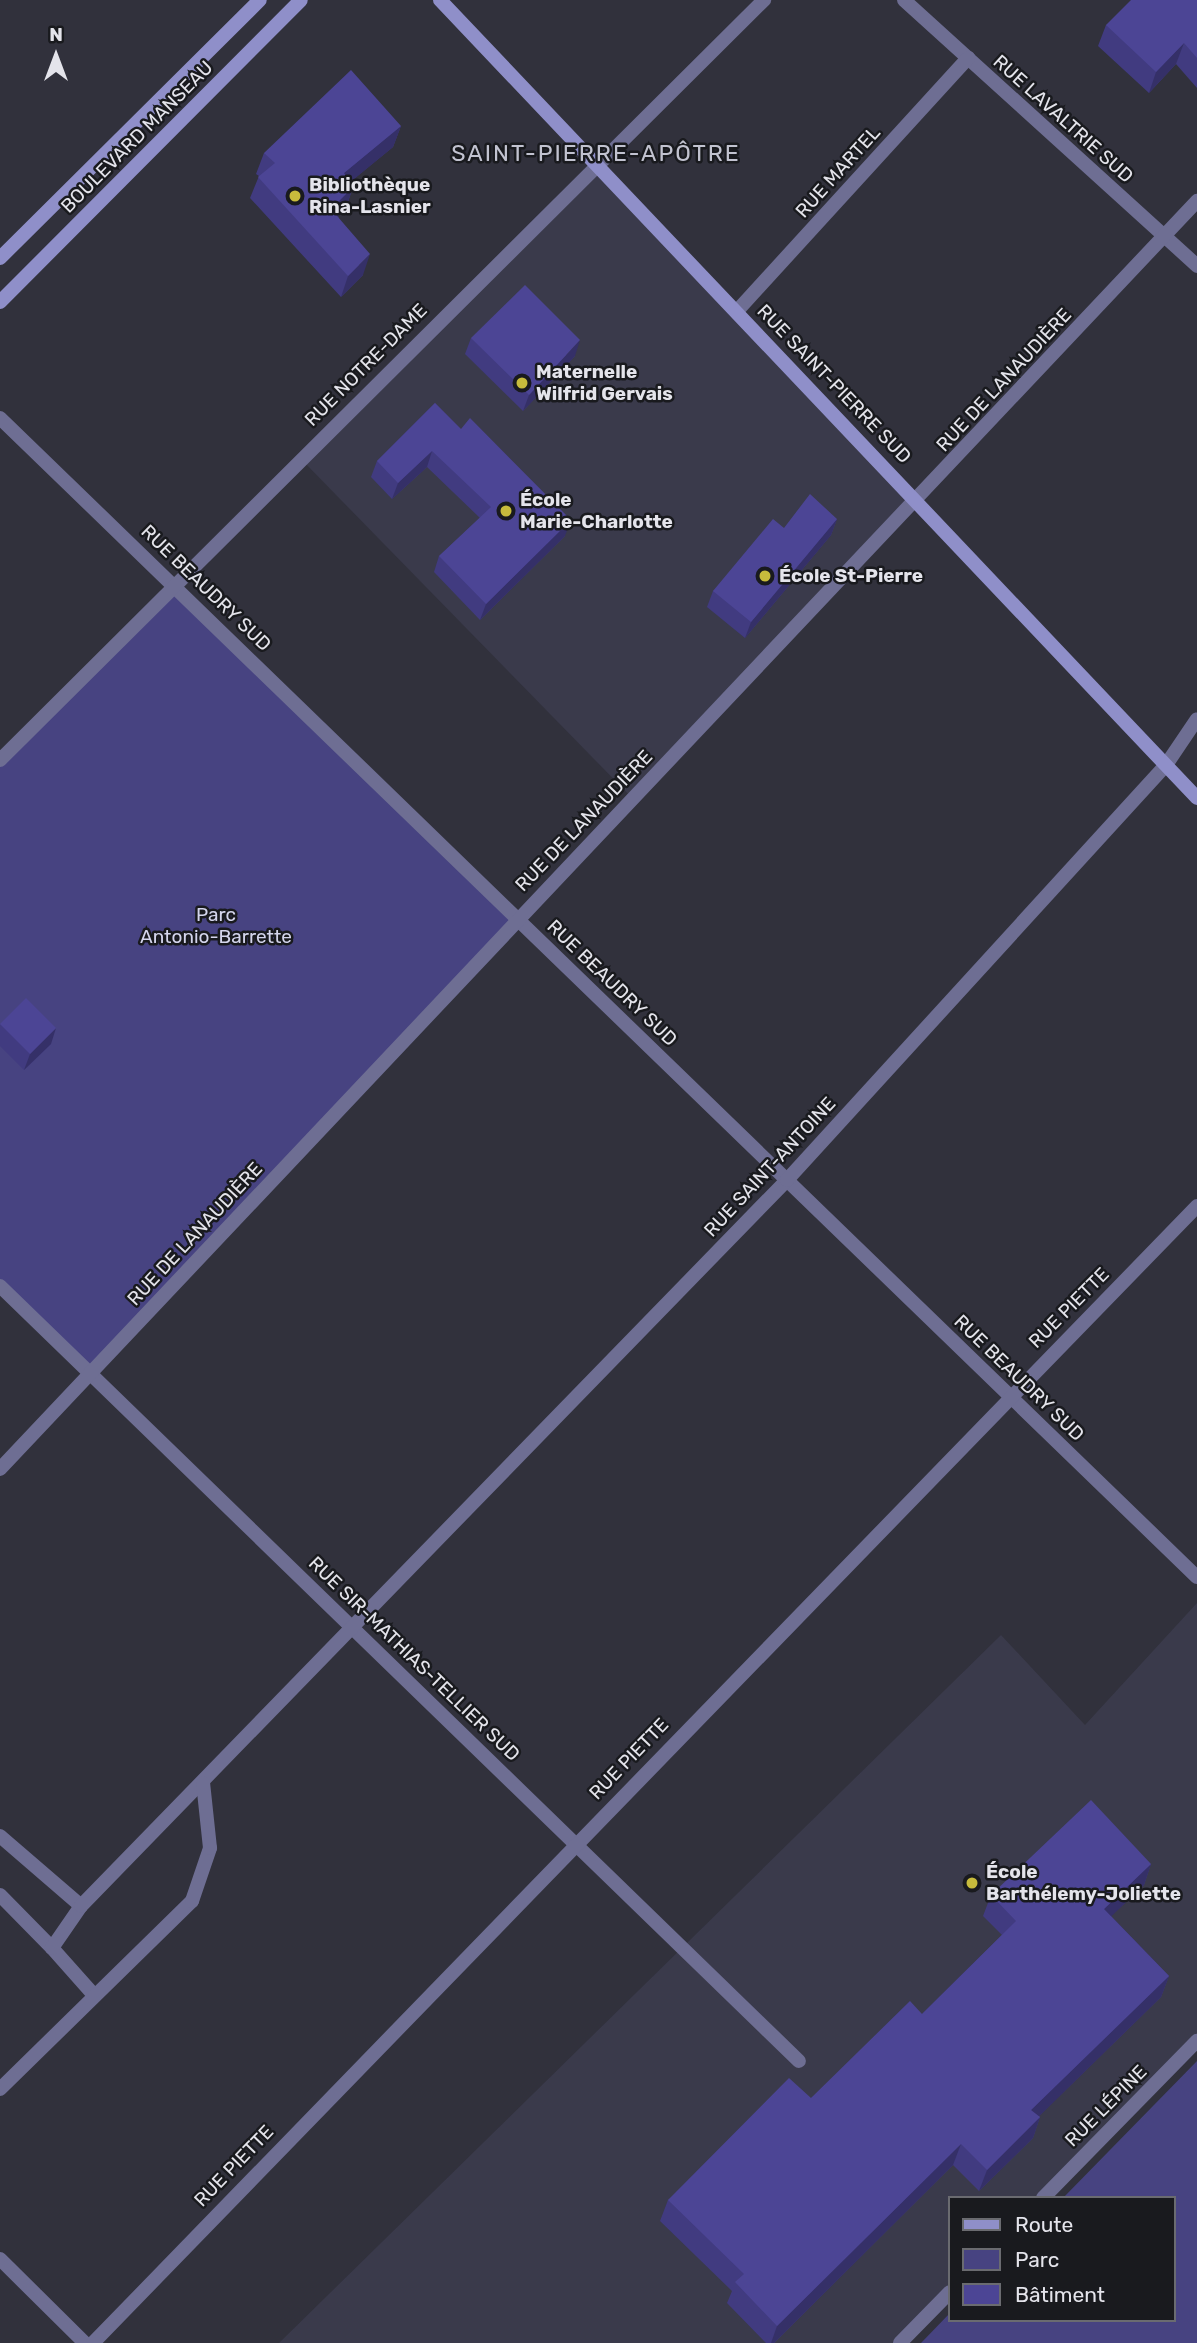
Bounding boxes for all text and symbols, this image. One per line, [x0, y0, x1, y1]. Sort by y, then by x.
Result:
north arrow [21, 21, 91, 91]
text: N [49, 23, 63, 46]
street label: RUE LAVALTRIE SUD [988, 50, 1138, 188]
street label: BOULEVARD MANSEAU [56, 56, 218, 218]
street label: RUE MARTEL [791, 122, 885, 222]
district label: SAINT-PIERRE-APÔTRE [454, 139, 738, 167]
place label: Bibliothèque Rina-Lasnier [309, 174, 431, 218]
marker: Bibliothèque Rina-Lasnier [287, 188, 303, 204]
street label: RUE NOTRE-DAME [300, 299, 432, 431]
street label: RUE SAINT-PIERRE SUD [752, 300, 916, 468]
street label: RUE DE LANAUDIÈRE [932, 304, 1076, 456]
place label: Maternelle Wilfrid Gervais [536, 361, 673, 405]
marker: Maternelle Wilfrid Gervais [514, 375, 530, 391]
place label: École Marie-Charlotte [520, 489, 673, 533]
marker: École Marie-Charlotte [498, 503, 514, 519]
street label: RUE BEAUDRY SUD [136, 520, 276, 656]
place label: École St-Pierre [779, 565, 923, 587]
marker: École St-Pierre [757, 568, 773, 584]
street label: RUE DE LANAUDIÈRE [511, 746, 657, 896]
park label: Parc Antonio-Barrette [140, 904, 292, 948]
street label: RUE BEAUDRY SUD [542, 915, 682, 1051]
street label: RUE SAINT-ANTOINE [699, 1092, 841, 1242]
street label: RUE DE LANAUDIÈRE [123, 1158, 267, 1310]
street label: RUE PIETTE [1024, 1263, 1114, 1353]
street label: RUE BEAUDRY SUD [949, 1310, 1089, 1446]
street label: RUE SIR-MATHIAS-TELLIER SUD [304, 1552, 524, 1766]
street label: RUE PIETTE [585, 1714, 673, 1804]
place label: École Barthélemy-Joliette [986, 1861, 1181, 1905]
marker: École Barthélemy-Joliette [964, 1875, 980, 1891]
street label: RUE LÉPINE [1060, 2060, 1152, 2152]
street label: RUE PIETTE [190, 2121, 278, 2211]
legend [948, 2196, 1176, 2322]
text: Route [1015, 2212, 1073, 2237]
text: Parc [1015, 2247, 1059, 2272]
text: Bâtiment [1015, 2282, 1105, 2307]

